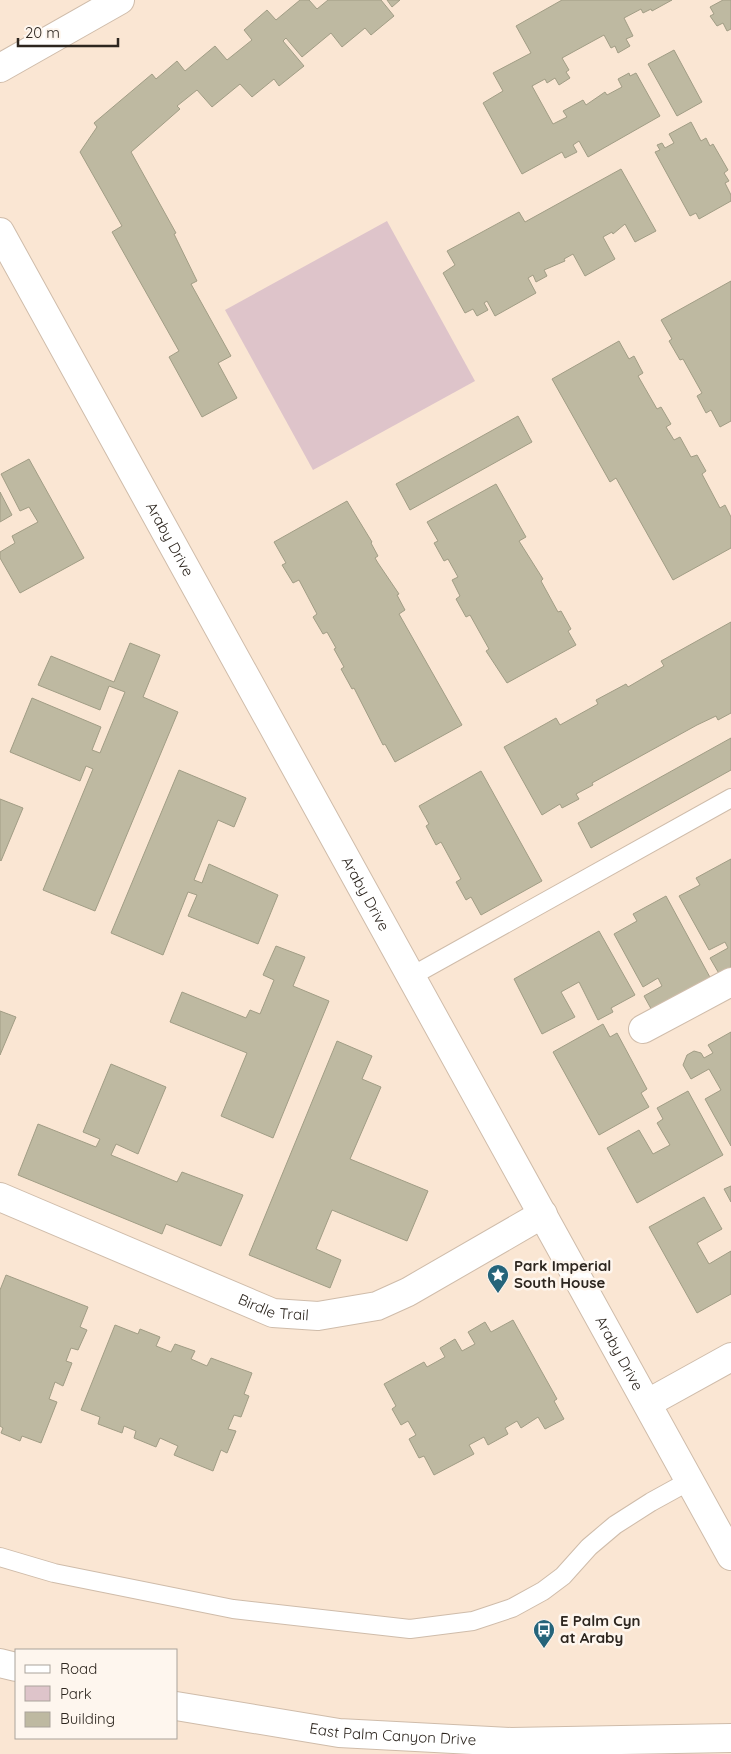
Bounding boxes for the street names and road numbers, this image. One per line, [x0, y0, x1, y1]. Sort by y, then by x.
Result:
street label: Araby Drive [142, 498, 198, 580]
street label: Araby Drive [338, 853, 394, 934]
street label: Birdle Trail [235, 1289, 309, 1324]
street label: Araby Drive [591, 1313, 648, 1394]
street label: East Palm Canyon Drive [308, 1718, 477, 1749]

